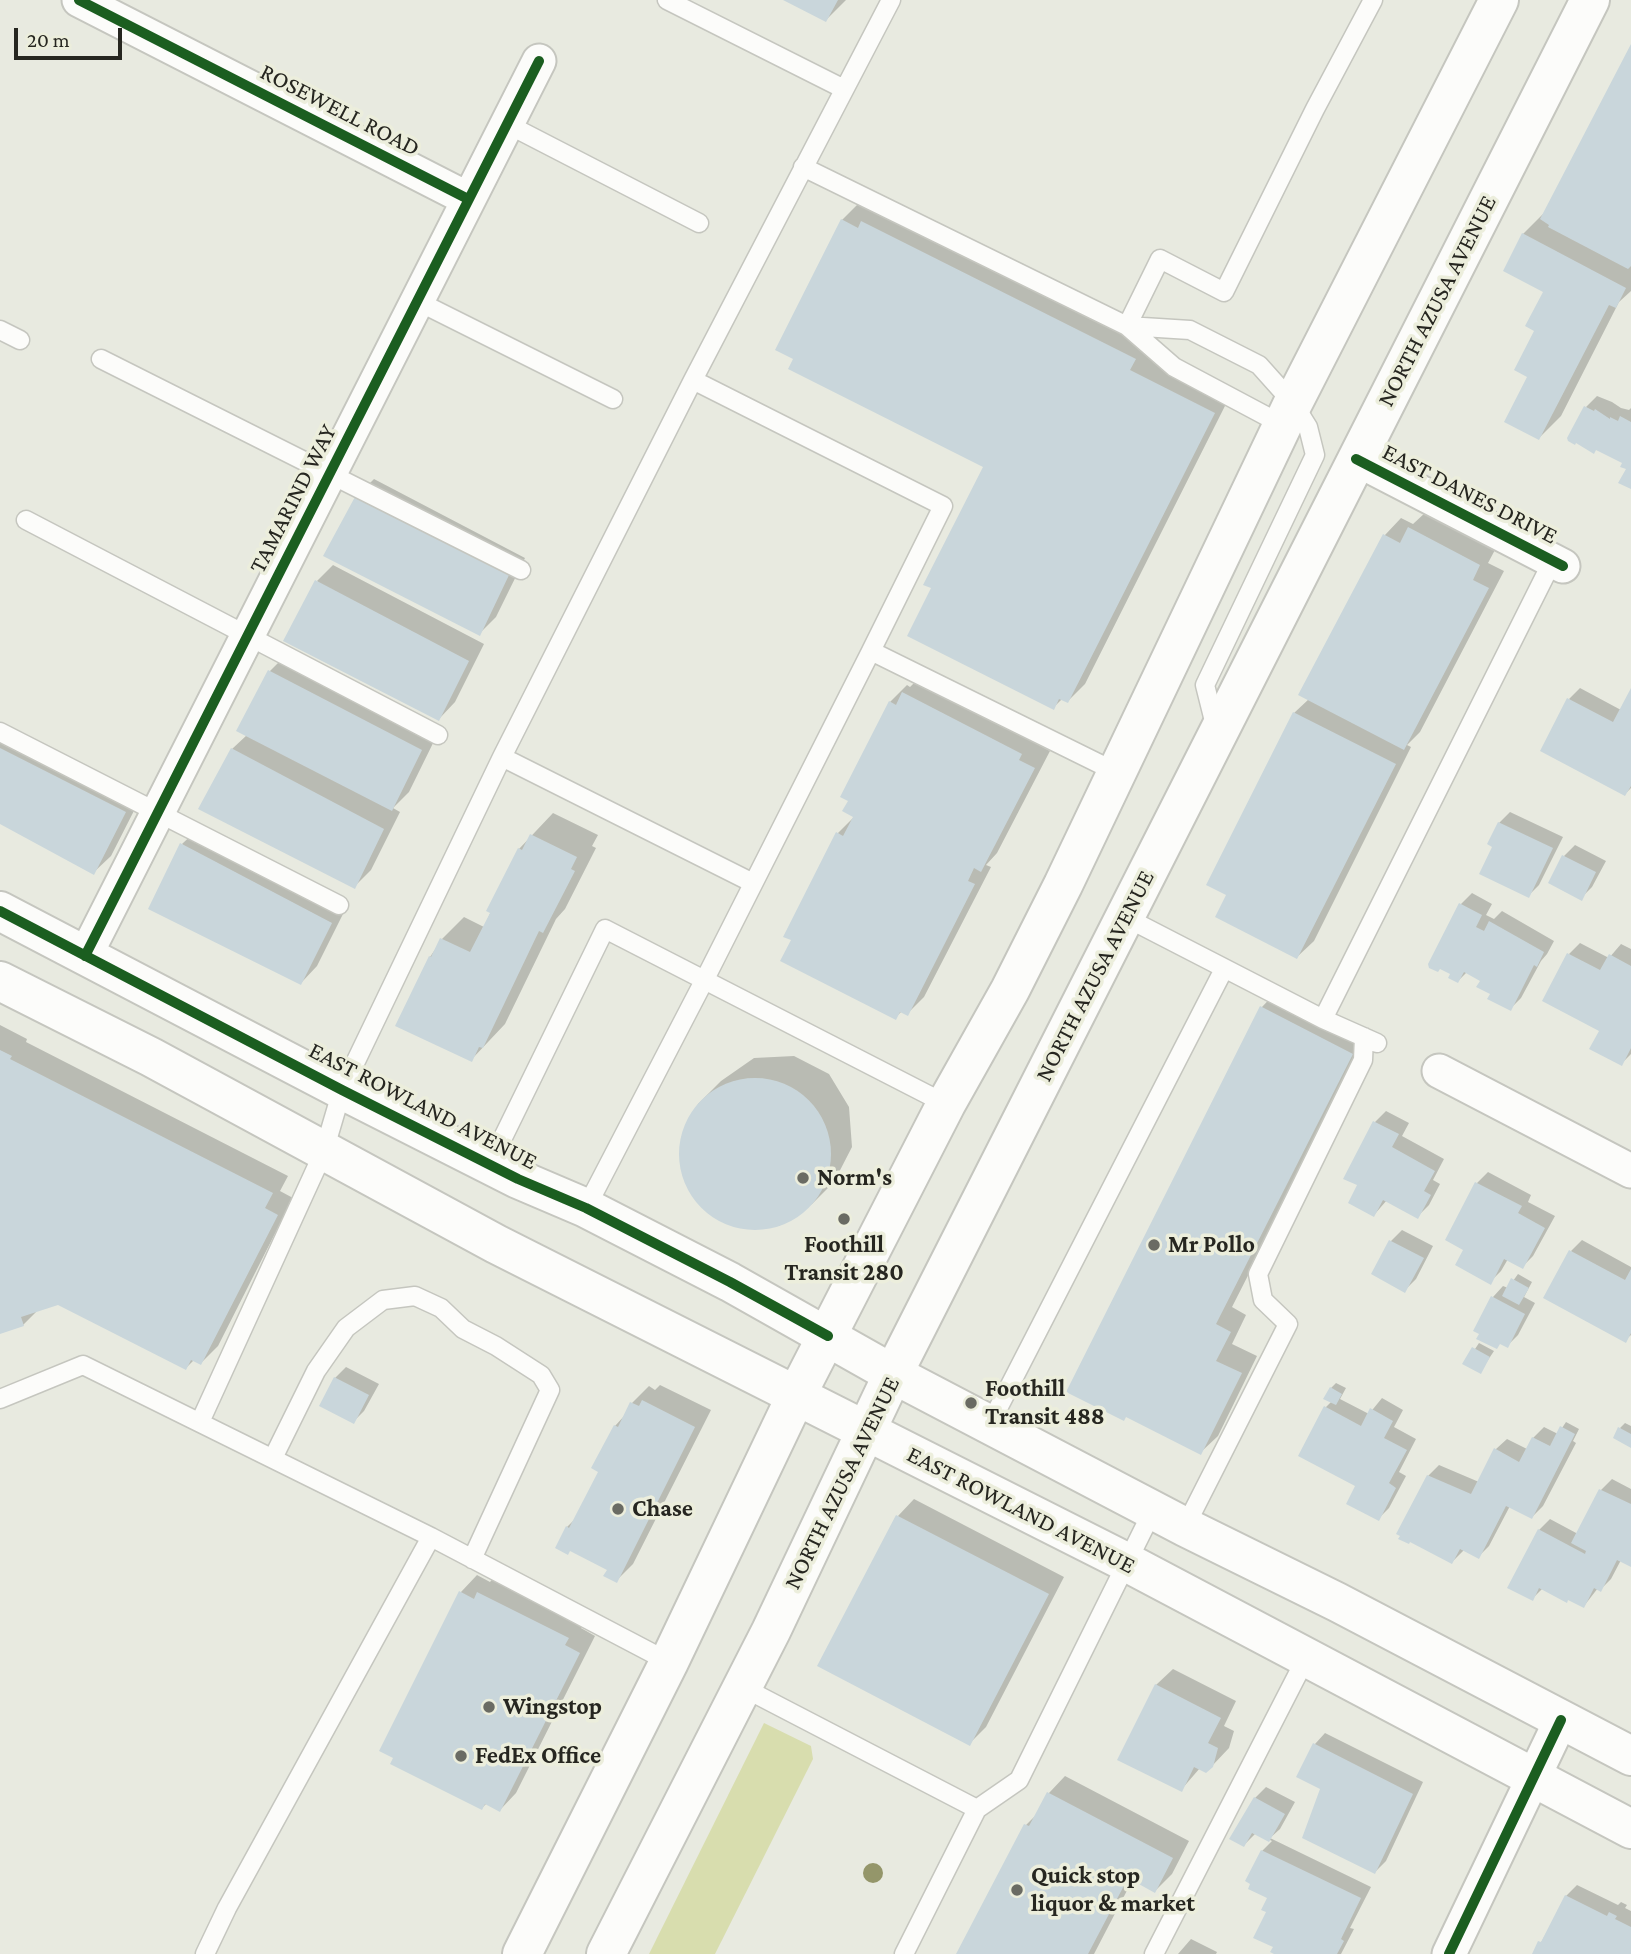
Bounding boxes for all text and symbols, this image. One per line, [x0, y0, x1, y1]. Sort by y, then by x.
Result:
scale bar [18, 14, 126, 58]
text: 20 m [27, 28, 70, 52]
street label: ROSEWELL ROAD [255, 57, 425, 163]
street label: NORTH AZUSA AVENUE [1371, 191, 1503, 411]
street label: TAMARIND WAY [243, 420, 343, 578]
street label: EAST DANES DRIVE [1378, 437, 1562, 551]
street label: NORTH AZUSA AVENUE [1029, 866, 1161, 1086]
street label: EAST ROWLAND AVENUE [304, 1036, 542, 1176]
place label: Norm's [817, 1164, 892, 1192]
marker: Norm's [795, 1170, 811, 1186]
marker: Foothill Transit 280 [836, 1211, 852, 1227]
place label: Foothill Transit 280 [784, 1231, 904, 1287]
place label: Mr Pollo [1168, 1231, 1255, 1259]
marker: Mr Pollo [1146, 1237, 1162, 1253]
street label: NORTH AZUSA AVENUE [778, 1372, 906, 1594]
place label: Foothill Transit 488 [985, 1375, 1105, 1431]
marker: Foothill Transit 488 [963, 1395, 979, 1411]
street label: EAST ROWLAND AVENUE [902, 1440, 1140, 1580]
place label: Chase [632, 1495, 693, 1523]
marker: Chase [610, 1501, 626, 1517]
place label: Wingstop [503, 1693, 602, 1721]
marker: Wingstop [481, 1699, 497, 1715]
place label: FedEx Office [475, 1742, 601, 1770]
marker: FedEx Office [453, 1748, 469, 1764]
place label: Quick stop liquor & market [1031, 1862, 1195, 1918]
marker: Quick stop liquor & market [1009, 1882, 1025, 1898]

